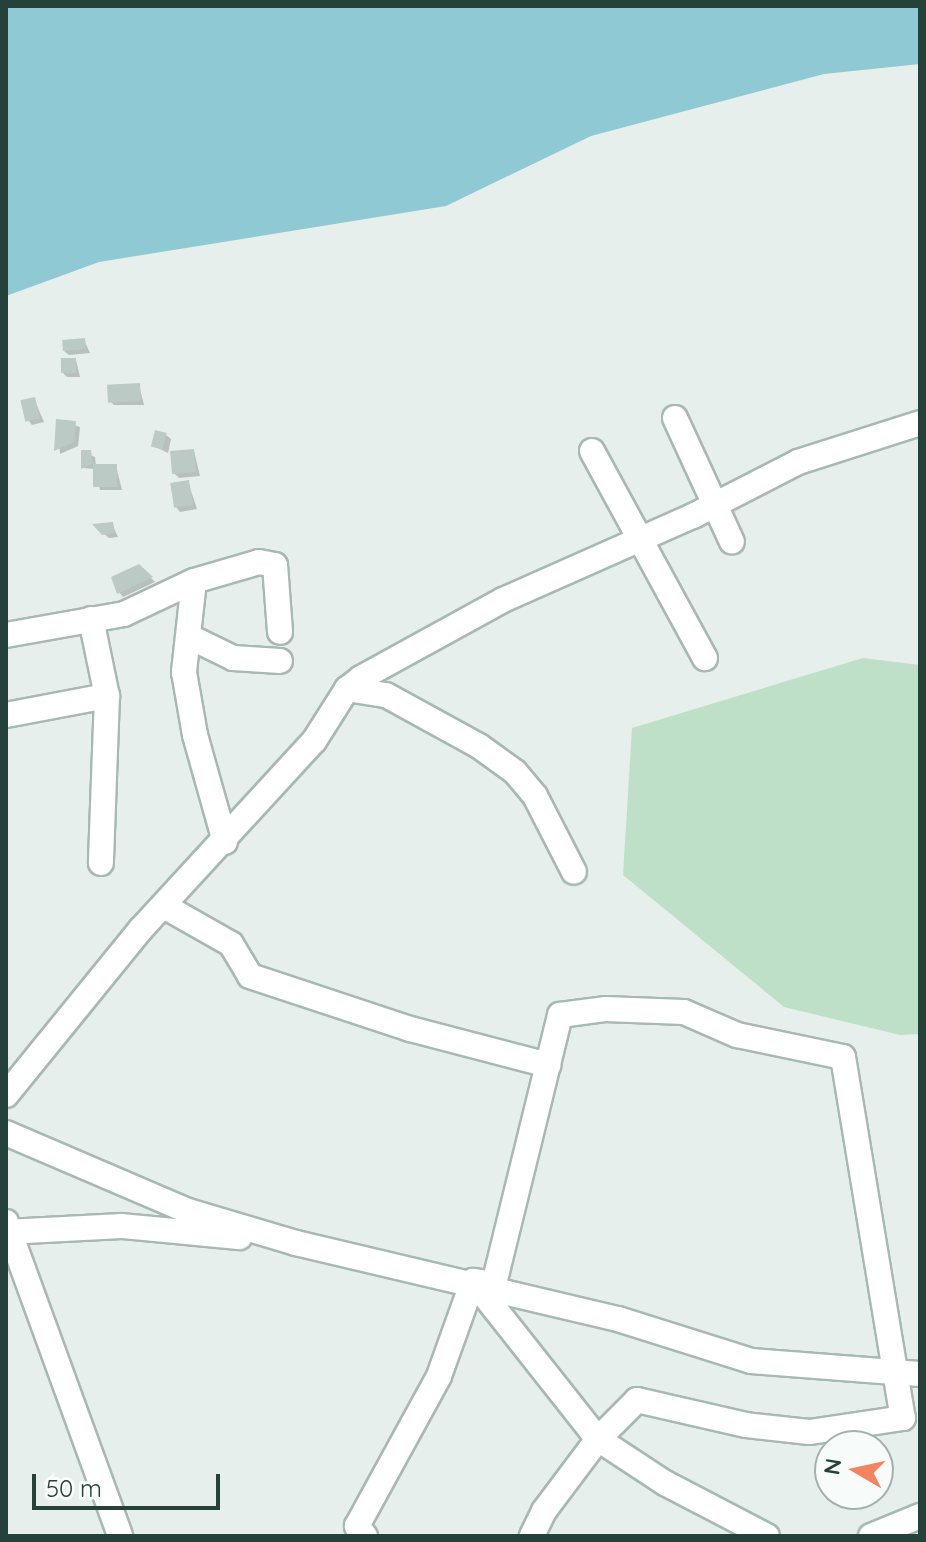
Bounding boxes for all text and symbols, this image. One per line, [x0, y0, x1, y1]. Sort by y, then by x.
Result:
north arrow [814, 1430, 894, 1510]
text: N [817, 1456, 847, 1477]
scale bar [36, 1458, 224, 1508]
text: 50 m [46, 1473, 102, 1503]

